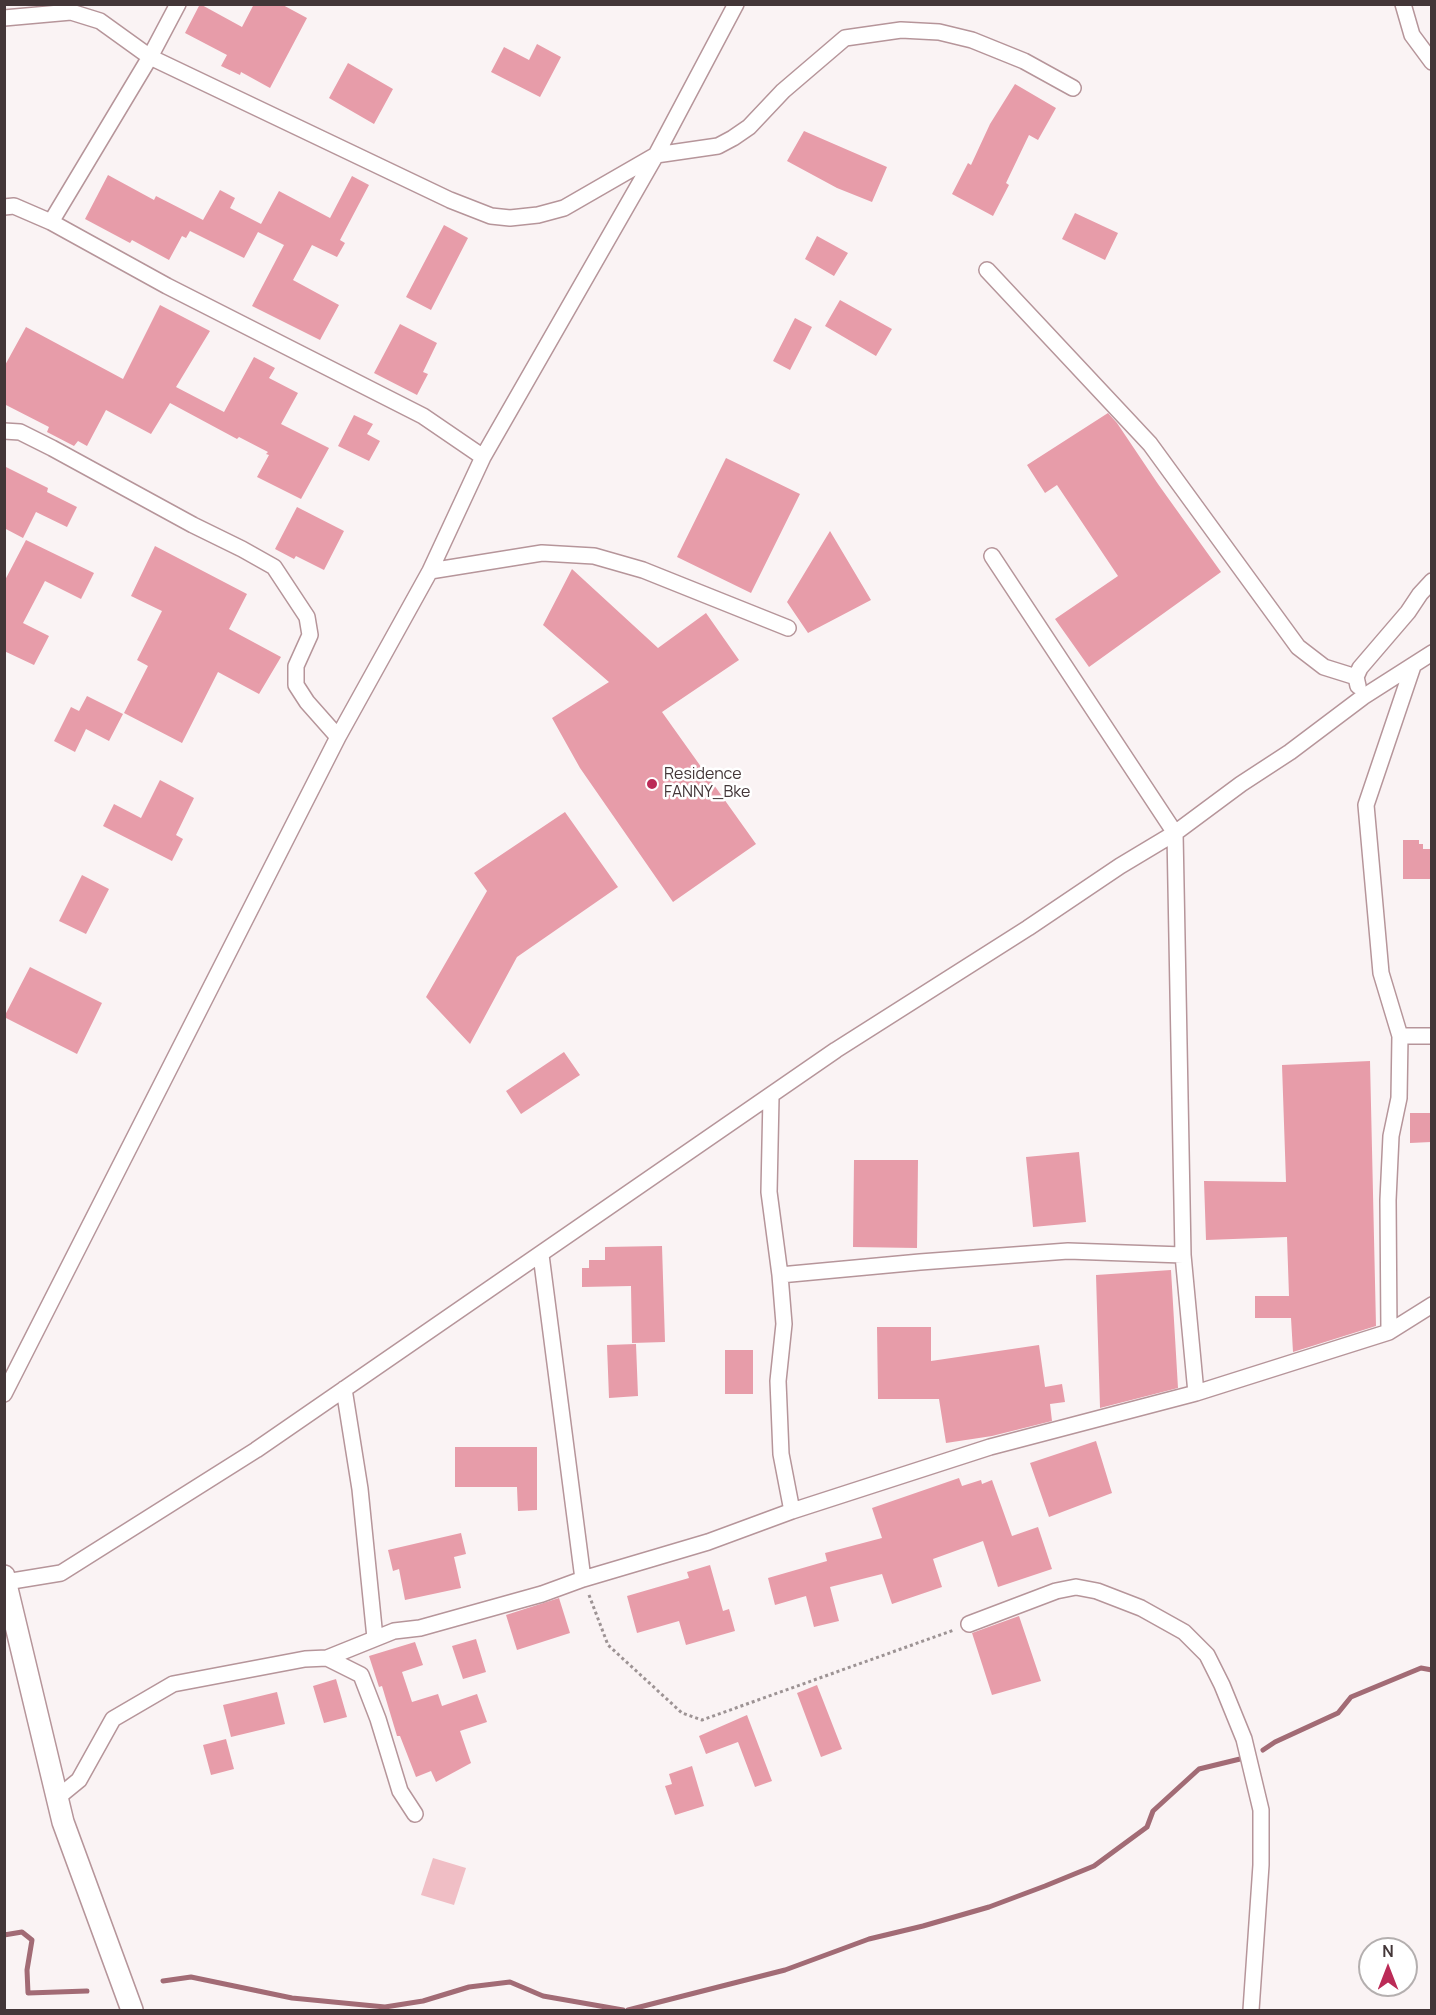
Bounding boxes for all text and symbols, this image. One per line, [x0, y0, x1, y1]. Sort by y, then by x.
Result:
place label: Residence FANNY_Bke [664, 765, 750, 803]
marker: Residence FANNY_Bke [645, 777, 659, 791]
north arrow [1358, 1937, 1418, 1997]
text: N [1382, 1940, 1394, 1962]

